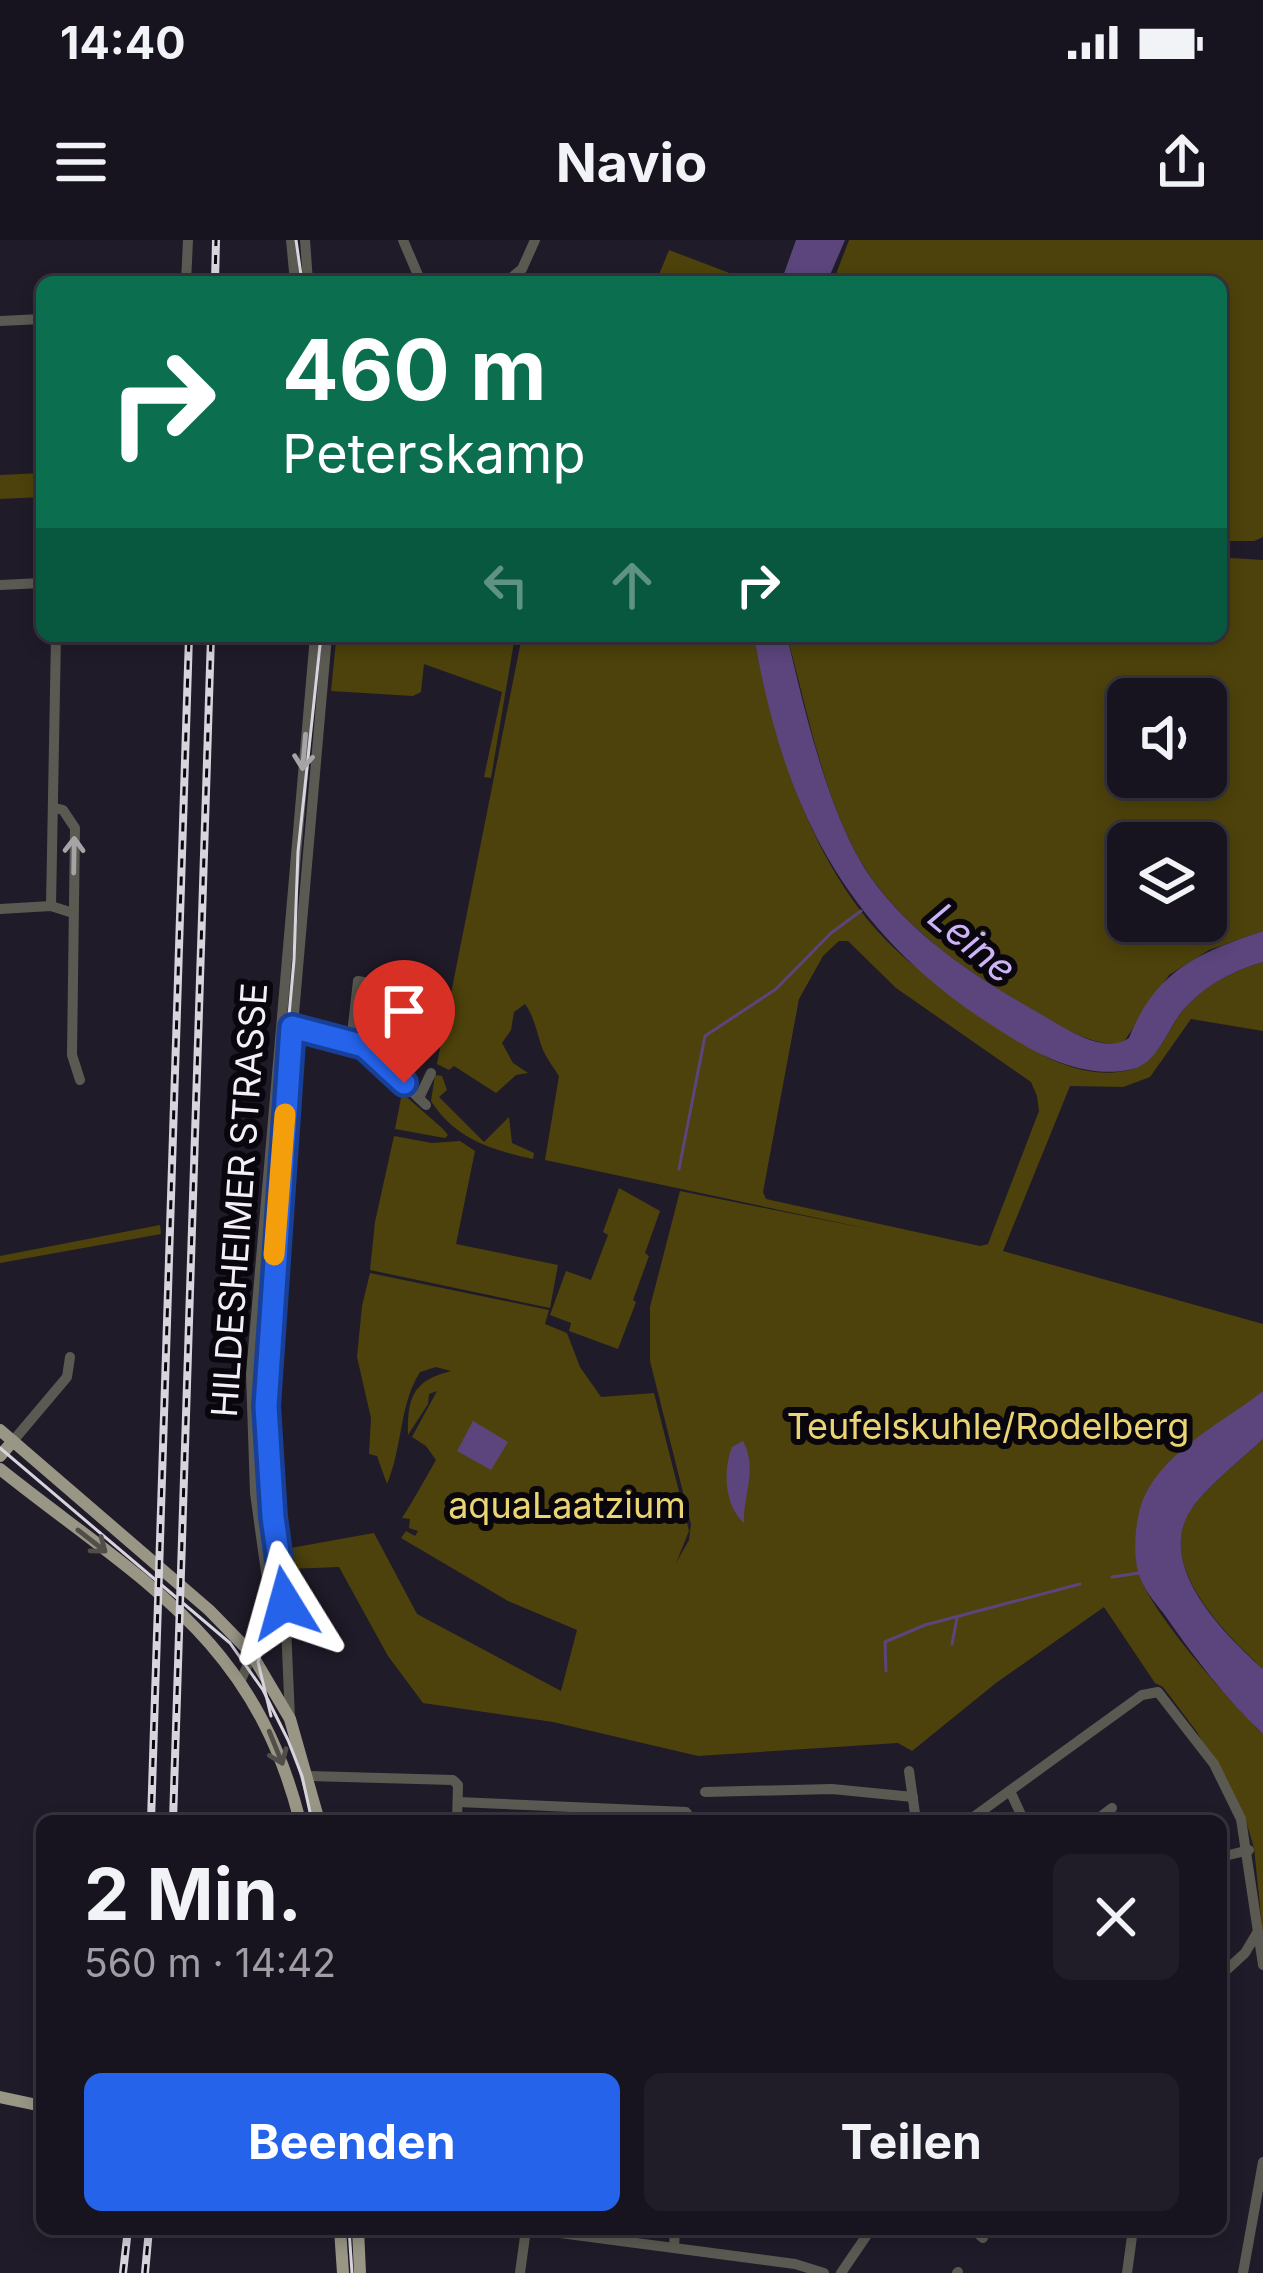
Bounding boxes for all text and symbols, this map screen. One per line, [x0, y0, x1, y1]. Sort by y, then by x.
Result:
text: 14:40 [60, 15, 186, 70]
icon: menu [48, 129, 114, 195]
icon: share [1149, 129, 1215, 195]
text: Navio [556, 130, 707, 195]
text: 460 m [282, 319, 547, 420]
icon: right [84, 324, 240, 480]
text: Peterskamp [282, 421, 585, 486]
icon: left [473, 552, 539, 618]
icon: ahead [599, 552, 665, 618]
icon: right [725, 552, 791, 618]
map controls [1107, 678, 1227, 942]
button: sound [1107, 678, 1227, 798]
one-way arrow [292, 732, 315, 771]
button: layers [1107, 822, 1227, 942]
one-way arrow [63, 836, 86, 875]
water label: Leine [920, 892, 1026, 992]
pin [353, 960, 455, 1083]
icon: arrive [371, 978, 437, 1044]
street label: HILDESHEIMER STRASSE [202, 981, 276, 1419]
park label: Teufelskuhle/Rodelberg [787, 1404, 1189, 1448]
park label: aquaLaatzium [448, 1483, 686, 1527]
one-way arrow [75, 1528, 108, 1553]
position arrow [222, 1540, 348, 1666]
one-way arrow [267, 1729, 289, 1766]
text: 2 Min. [84, 1850, 302, 1937]
button: close [1053, 1854, 1179, 1980]
text: 560 m · 14:42 [84, 1939, 336, 1986]
button: Beenden [84, 2073, 620, 2211]
button: Teilen [644, 2073, 1179, 2211]

